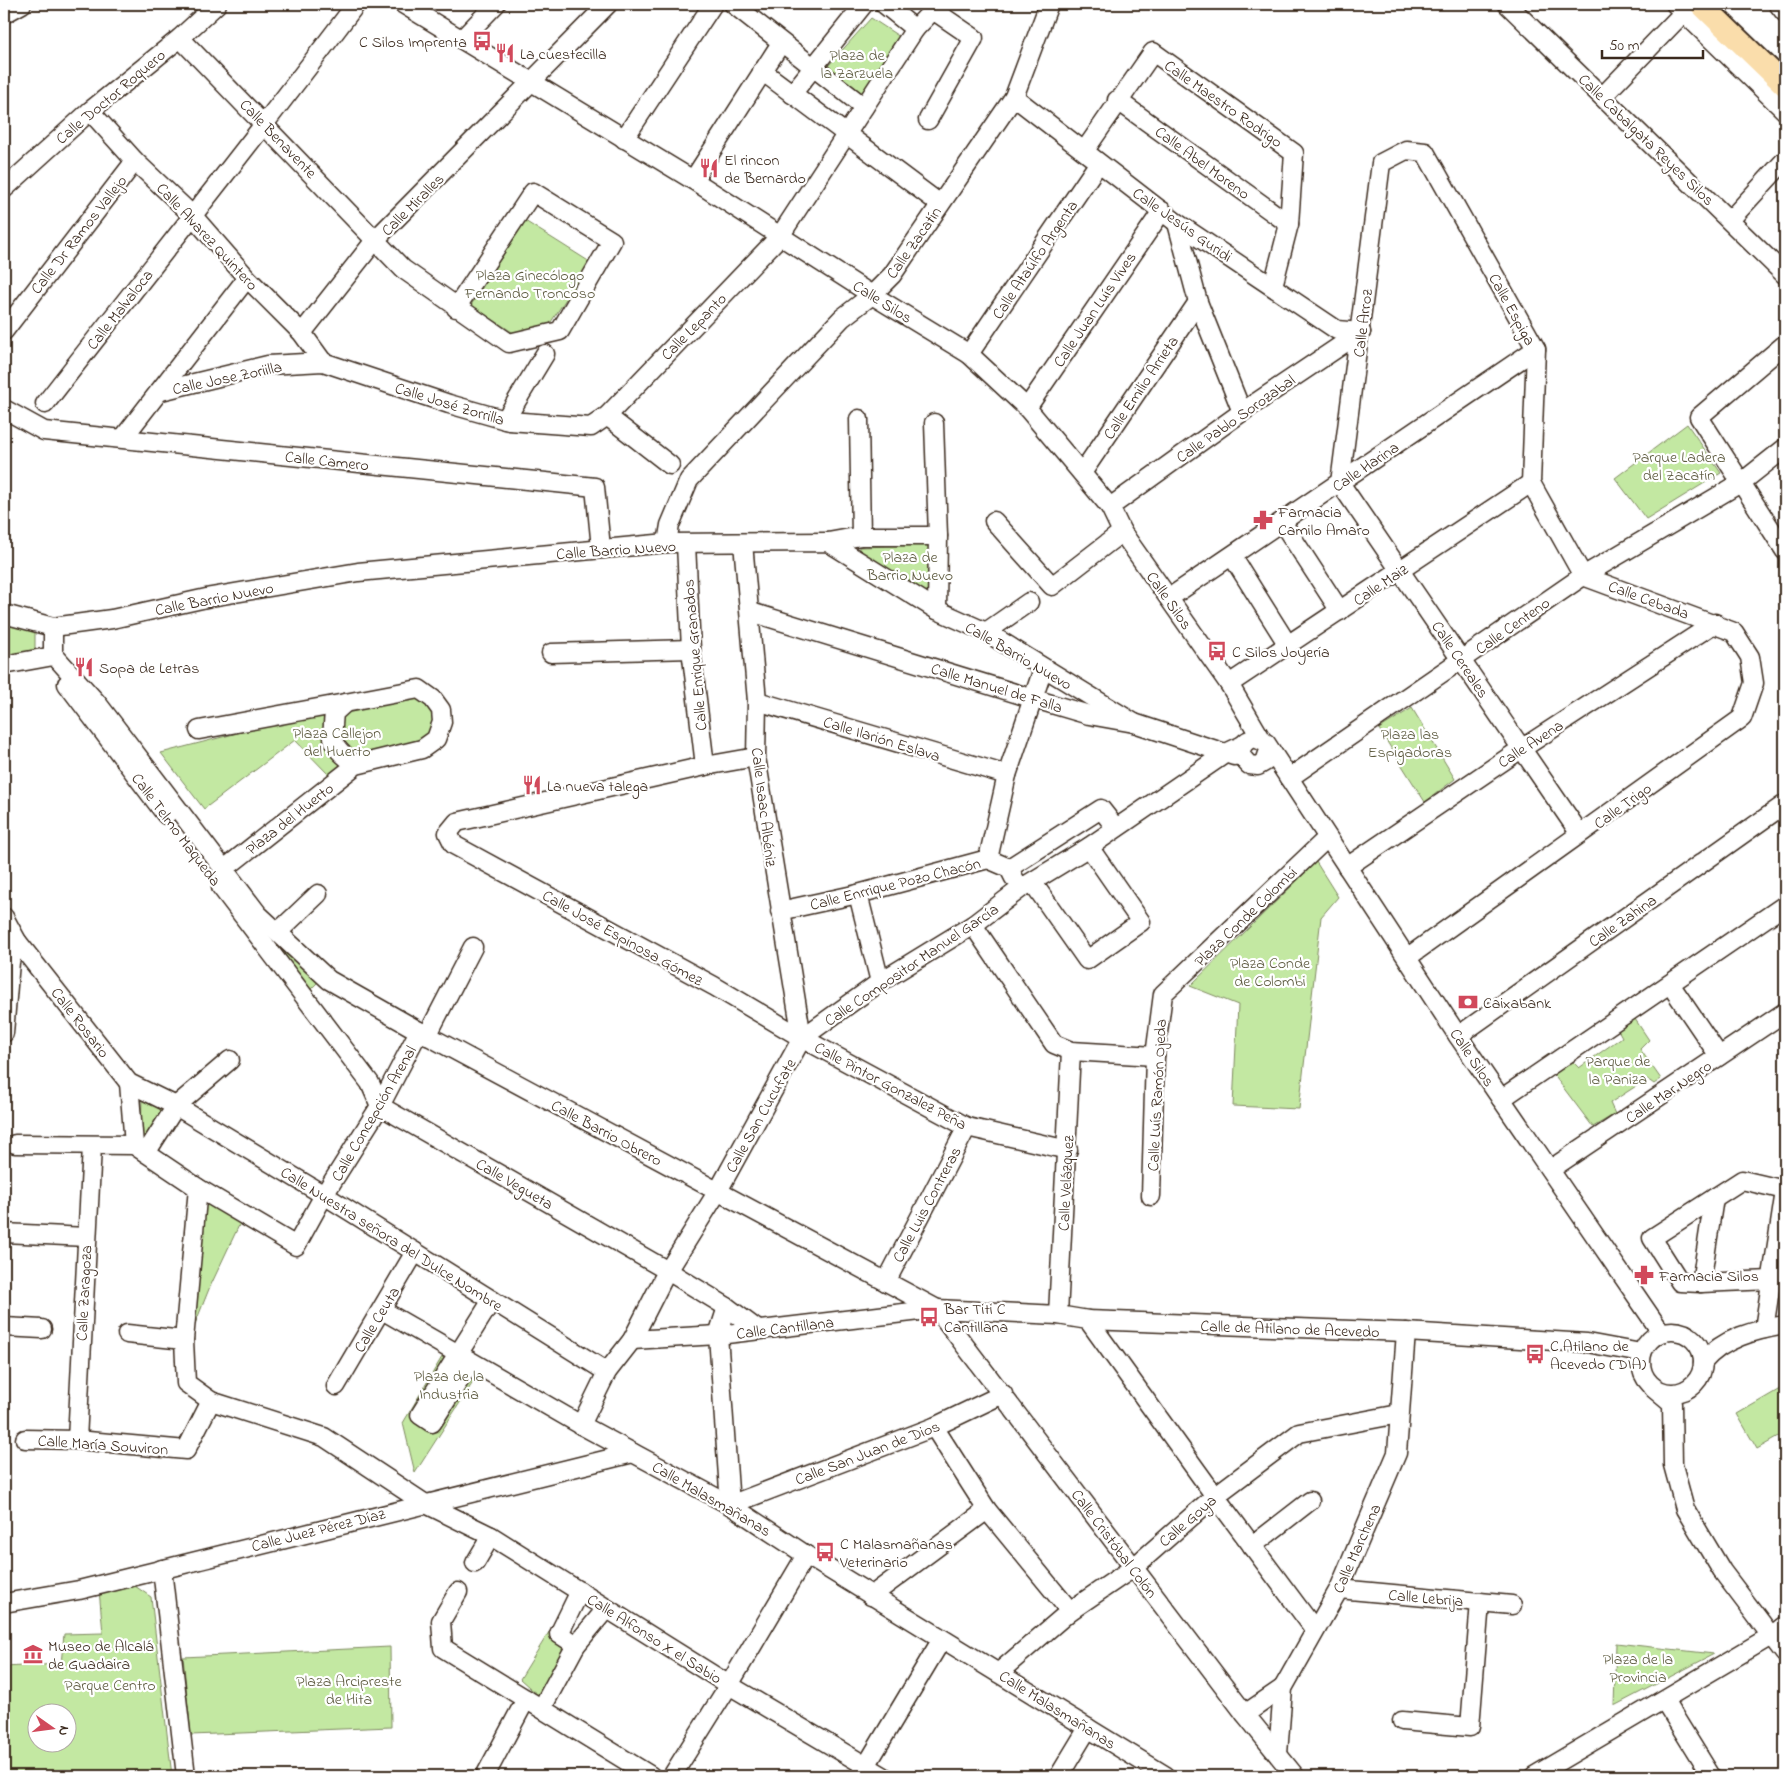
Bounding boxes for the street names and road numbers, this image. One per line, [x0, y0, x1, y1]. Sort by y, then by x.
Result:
street label: Calle Doctor Roquero [51, 44, 172, 151]
street label: Calle Maestro Rodrigo [1159, 55, 1287, 155]
street label: Calle Cabalgata Reyes Silos [1572, 69, 1719, 212]
street label: Calle Benavente [233, 94, 322, 185]
street label: Calle Abel Moreno [1149, 121, 1254, 206]
street label: Calle Miralles [376, 168, 450, 242]
street label: Calle Dr Ramos Vallejo [25, 171, 134, 300]
street label: Calle Alvarez Quintero [150, 178, 263, 297]
street label: Calle Jesús Guridi [1127, 182, 1237, 269]
street label: Calle Ataúlfo Argenta [987, 196, 1085, 325]
street label: Calle Zacatín [881, 202, 949, 284]
street label: Calle Juan Luís Vives [1048, 248, 1143, 373]
street label: Calle Malvaloca [81, 265, 160, 356]
street label: Calle Espiga [1482, 270, 1541, 350]
street label: Calle Silos [847, 275, 916, 330]
street label: Calle Arroz [1348, 287, 1380, 359]
street label: Calle Lepanto [656, 288, 733, 367]
street label: Calle Emilio Arrieta [1098, 331, 1185, 445]
street label: Calle Jose Zoriilla [170, 356, 284, 402]
street label: Calle Pablo Sorozabal [1172, 369, 1301, 470]
street label: Calle José Zorrilla [392, 377, 507, 433]
street label: Calle Harina [1328, 436, 1404, 499]
street label: Calle Camero [284, 446, 370, 478]
street label: Calle Barrio Nuevo [555, 535, 677, 567]
street label: Calle Maiz [1349, 558, 1414, 613]
street label: Calle Silos [1140, 567, 1197, 635]
street label: Calle Cebada [1604, 575, 1692, 627]
street label: Calle Barrio Nuevo [153, 577, 276, 623]
street label: Calle Enrique Granados [677, 578, 715, 732]
street label: Calle Centeno [1471, 592, 1555, 661]
street label: Calle Barrio Nuevo [960, 616, 1076, 697]
street label: Calle Cereales [1425, 617, 1494, 704]
street label: Calle Manuel de Falla [928, 658, 1065, 720]
street label: Calle Ilarión Eslava [820, 711, 943, 769]
street label: Calle Avena [1493, 714, 1569, 775]
street label: Calle Isaac Albéniz [744, 746, 782, 868]
street label: Calle Telmo Maqueda [125, 768, 226, 892]
street label: Plaza del Huerto [241, 777, 339, 862]
street label: Calle Trigo [1589, 777, 1657, 836]
street label: Calle Enrrique Pozo Chacón [808, 852, 984, 918]
street label: Plaza Conde Colombí [1189, 862, 1304, 973]
street label: Calle José Espinosa Gómez [537, 885, 707, 993]
street label: Calle Zahina [1584, 889, 1662, 954]
street label: Calle Compositor Manuel García [820, 898, 1004, 1033]
street label: Calle Rosario [44, 983, 115, 1064]
street label: Calle Luís Ramón Ojeda [1142, 1018, 1174, 1172]
street label: Calle Silos [1443, 1024, 1500, 1092]
street label: Calle Pintor Gonzalez Peña [809, 1036, 971, 1137]
street label: Calle Concepción Arenal [326, 1041, 424, 1186]
street label: Calle San Cucufate [720, 1054, 804, 1178]
street label: Calle Mar Negro [1621, 1055, 1717, 1130]
street label: Calle Barrio Obrero [546, 1094, 666, 1173]
street label: Calle Velázquez [1053, 1134, 1082, 1232]
street label: Calle Luis Contreras [887, 1143, 968, 1267]
street label: Calle Vegueta [471, 1153, 557, 1217]
street label: Calle Nuestra señora del Dulce Nombre [275, 1161, 507, 1319]
street label: Calle Zaragoza [70, 1244, 99, 1342]
street label: Calle Ceuta [349, 1283, 407, 1358]
street label: Calle Cantillana [735, 1311, 835, 1347]
street label: Calle de Atilano de Acevedo [1200, 1315, 1380, 1345]
street label: Calle San Juan de Dios [792, 1415, 944, 1493]
street label: Calle María Souviron [37, 1429, 169, 1463]
street label: Calle Malasmañanas [647, 1456, 775, 1544]
street label: Calle Cristóbal Colón [1064, 1485, 1163, 1604]
street label: Calle Goya [1154, 1490, 1223, 1553]
street label: Calle Marchena [1327, 1500, 1388, 1597]
street label: Calle Juez Pérez Díaz [249, 1503, 388, 1559]
street label: Calle Lebrija [1387, 1584, 1464, 1614]
street label: Calle Alfonso X el Sabio [582, 1588, 726, 1691]
street label: Calle Malasmañanas [994, 1665, 1120, 1756]

